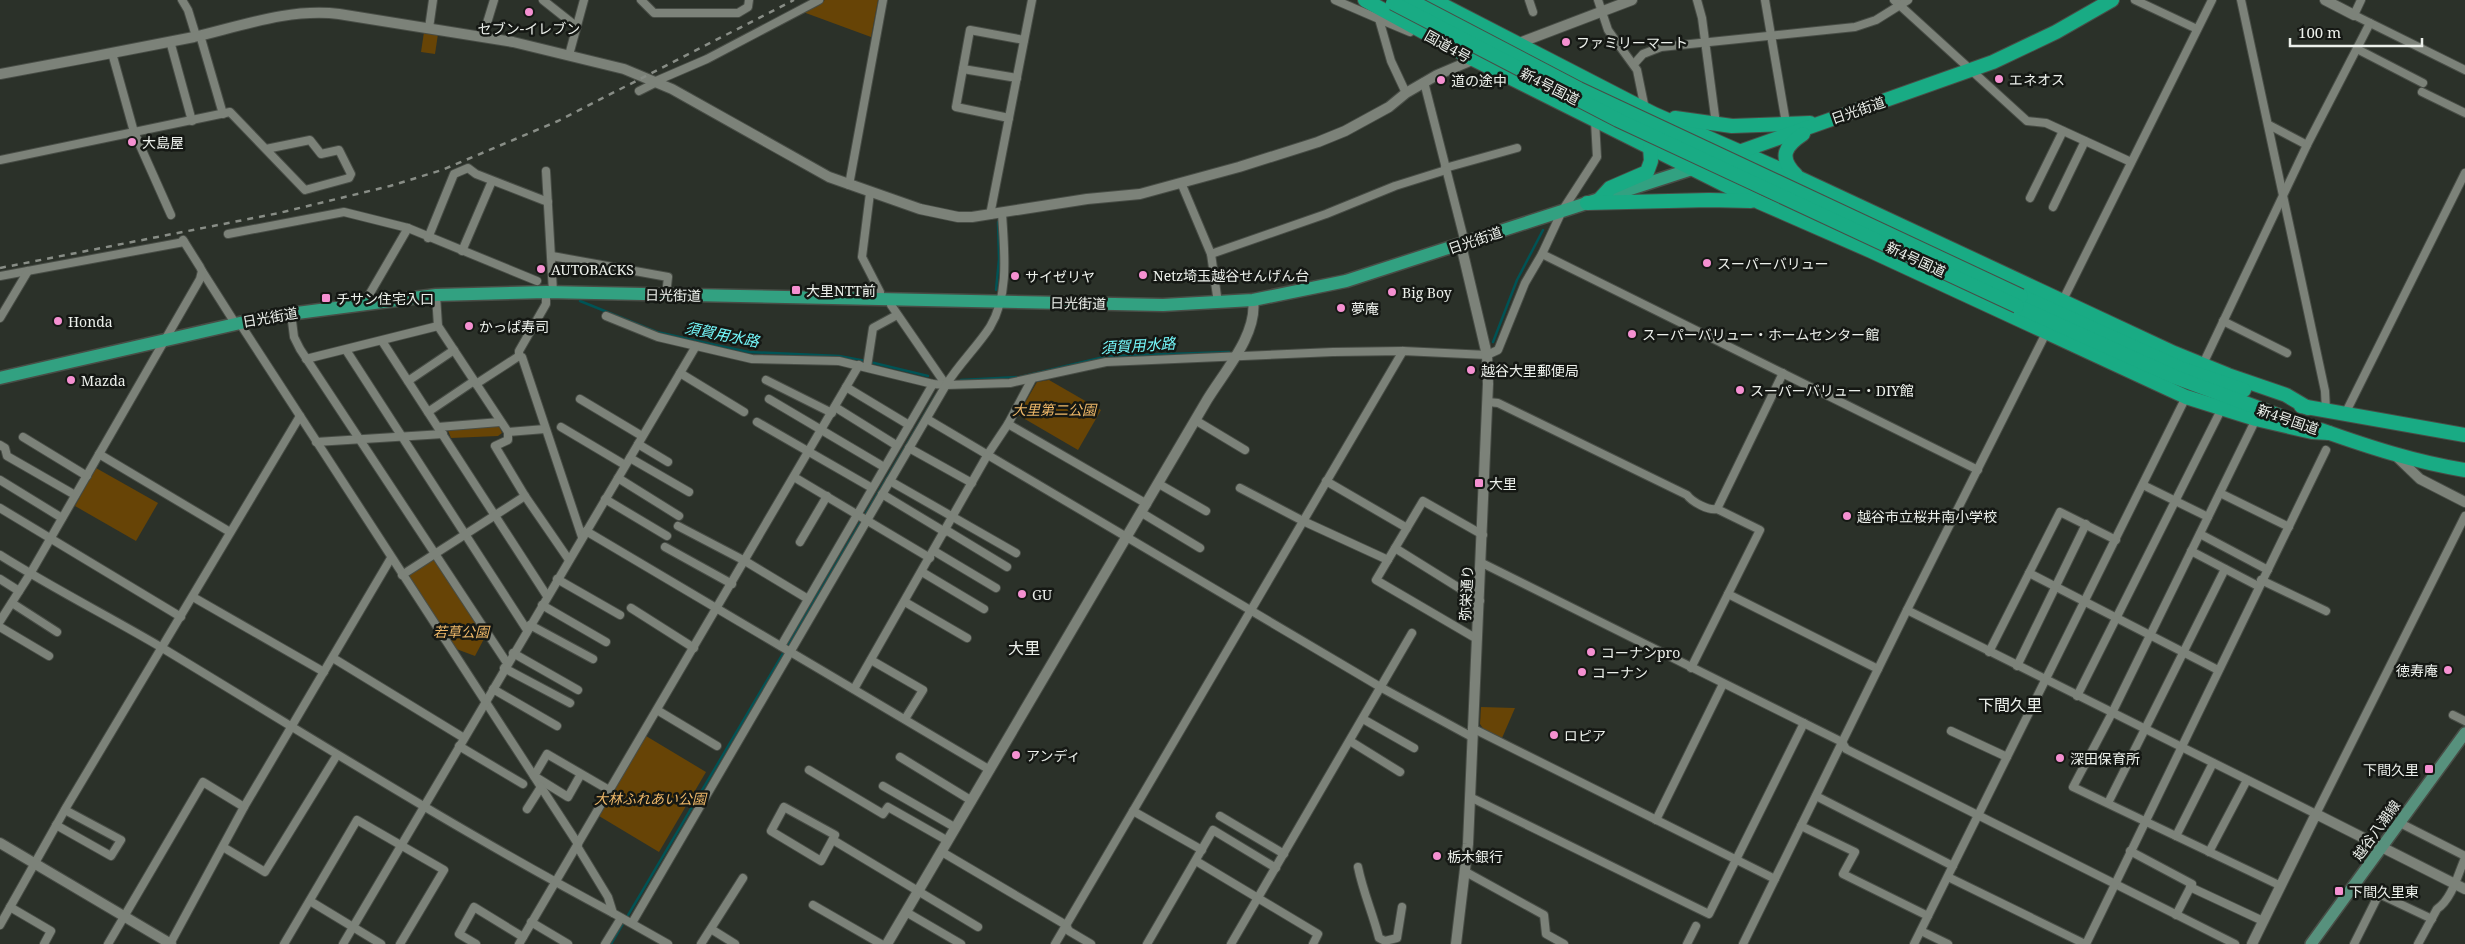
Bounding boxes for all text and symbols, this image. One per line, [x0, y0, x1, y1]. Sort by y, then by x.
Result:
marker: セブン-イレブン [523, 6, 535, 18]
scale bar [2290, 15, 2422, 47]
place label: セブン-イレブン [478, 19, 580, 38]
text: 100 m [2298, 22, 2341, 42]
street label: 国道4号 [1422, 26, 1474, 66]
place label: ファミリーマート [1576, 33, 1688, 52]
marker: ファミリーマート [1560, 36, 1572, 48]
street label: 新4号国道 [1517, 63, 1583, 109]
place label: エネオス [2009, 70, 2065, 89]
place label: 道の途中 [1451, 71, 1507, 90]
marker: エネオス [1993, 73, 2005, 85]
marker: 道の途中 [1435, 74, 1447, 86]
street label: 日光街道 [1828, 92, 1888, 128]
place label: 大島屋 [142, 133, 184, 152]
marker: 大島屋 [126, 136, 138, 148]
street label: 日光街道 [1445, 222, 1505, 258]
street label: 新4号国道 [1883, 237, 1949, 281]
place label: スーパーバリュー [1717, 254, 1829, 273]
marker: スーパーバリュー [1701, 257, 1713, 269]
place label: AUTOBACKS [551, 260, 634, 279]
marker: AUTOBACKS [535, 263, 547, 275]
place label: Netz埼玉越谷せんげん台 [1153, 266, 1309, 285]
place label: サイゼリヤ [1025, 267, 1095, 286]
marker: Netz埼玉越谷せんげん台 [1137, 269, 1149, 281]
marker: サイゼリヤ [1009, 270, 1021, 282]
place label: 大里NTT前 [806, 281, 876, 300]
place label: Big Boy [1402, 283, 1452, 302]
marker: 大里NTT前 [790, 284, 802, 296]
street label: 日光街道 [645, 285, 701, 305]
marker: Big Boy [1386, 286, 1398, 298]
place label: チサン住宅入口 [336, 289, 434, 308]
marker: チサン住宅入口 [320, 292, 332, 304]
street label: 日光街道 [1050, 293, 1106, 313]
place label: 夢庵 [1351, 299, 1379, 318]
marker: 夢庵 [1335, 302, 1347, 314]
street label: 日光街道 [241, 303, 299, 331]
place label: Honda [68, 312, 113, 331]
marker: Honda [52, 315, 64, 327]
place label: かっぱ寿司 [479, 317, 549, 336]
water label: 須賀用水路 [683, 317, 763, 351]
marker: かっぱ寿司 [463, 320, 475, 332]
place label: スーパーバリュー・ホームセンター館 [1642, 325, 1879, 344]
marker: スーパーバリュー・ホームセンター館 [1626, 328, 1638, 340]
water label: 須賀用水路 [1100, 332, 1178, 358]
place label: 越谷大里郵便局 [1481, 361, 1579, 380]
marker: 越谷大里郵便局 [1465, 364, 1477, 376]
place label: Mazda [81, 371, 126, 390]
marker: Mazda [65, 374, 77, 386]
place label: スーパーバリュー・DIY館 [1750, 381, 1914, 400]
marker: スーパーバリュー・DIY館 [1734, 384, 1746, 396]
park label: 大里第二公園 [1012, 400, 1098, 419]
street label: 新4号国道 [2255, 400, 2321, 438]
place label: 大里 [1489, 474, 1517, 493]
marker: 大里 [1473, 477, 1485, 489]
place label: 越谷市立桜井南小学校 [1857, 507, 1997, 526]
marker: 越谷市立桜井南小学校 [1841, 510, 1853, 522]
street label: 弥栄通り [1455, 565, 1477, 621]
place label: GU [1032, 585, 1052, 604]
marker: GU [1016, 588, 1028, 600]
park label: 若草公園 [433, 622, 491, 641]
district label: 大里 [1008, 637, 1040, 659]
place label: コーナンpro [1601, 643, 1680, 662]
marker: コーナンpro [1585, 646, 1597, 658]
place label: 徳寿庵 [2396, 661, 2438, 680]
place label: コーナン [1592, 663, 1648, 682]
marker: 徳寿庵 [2442, 664, 2454, 676]
marker: コーナン [1576, 666, 1588, 678]
district label: 下間久里 [1978, 694, 2042, 716]
place label: ロピア [1564, 726, 1606, 745]
marker: ロピア [1548, 729, 1560, 741]
place label: アンディ [1026, 746, 1080, 765]
marker: アンディ [1010, 749, 1022, 761]
place label: 深田保育所 [2070, 749, 2140, 768]
marker: 深田保育所 [2054, 752, 2066, 764]
place label: 下間久里 [2363, 760, 2419, 779]
marker: 下間久里 [2423, 763, 2435, 775]
park label: 大林ふれあい公園 [594, 789, 708, 808]
street label: 越谷八潮線 [2348, 796, 2404, 864]
place label: 栃木銀行 [1447, 847, 1503, 866]
marker: 栃木銀行 [1431, 850, 1443, 862]
place label: 下間久里東 [2349, 882, 2419, 901]
marker: 下間久里東 [2333, 885, 2345, 897]

